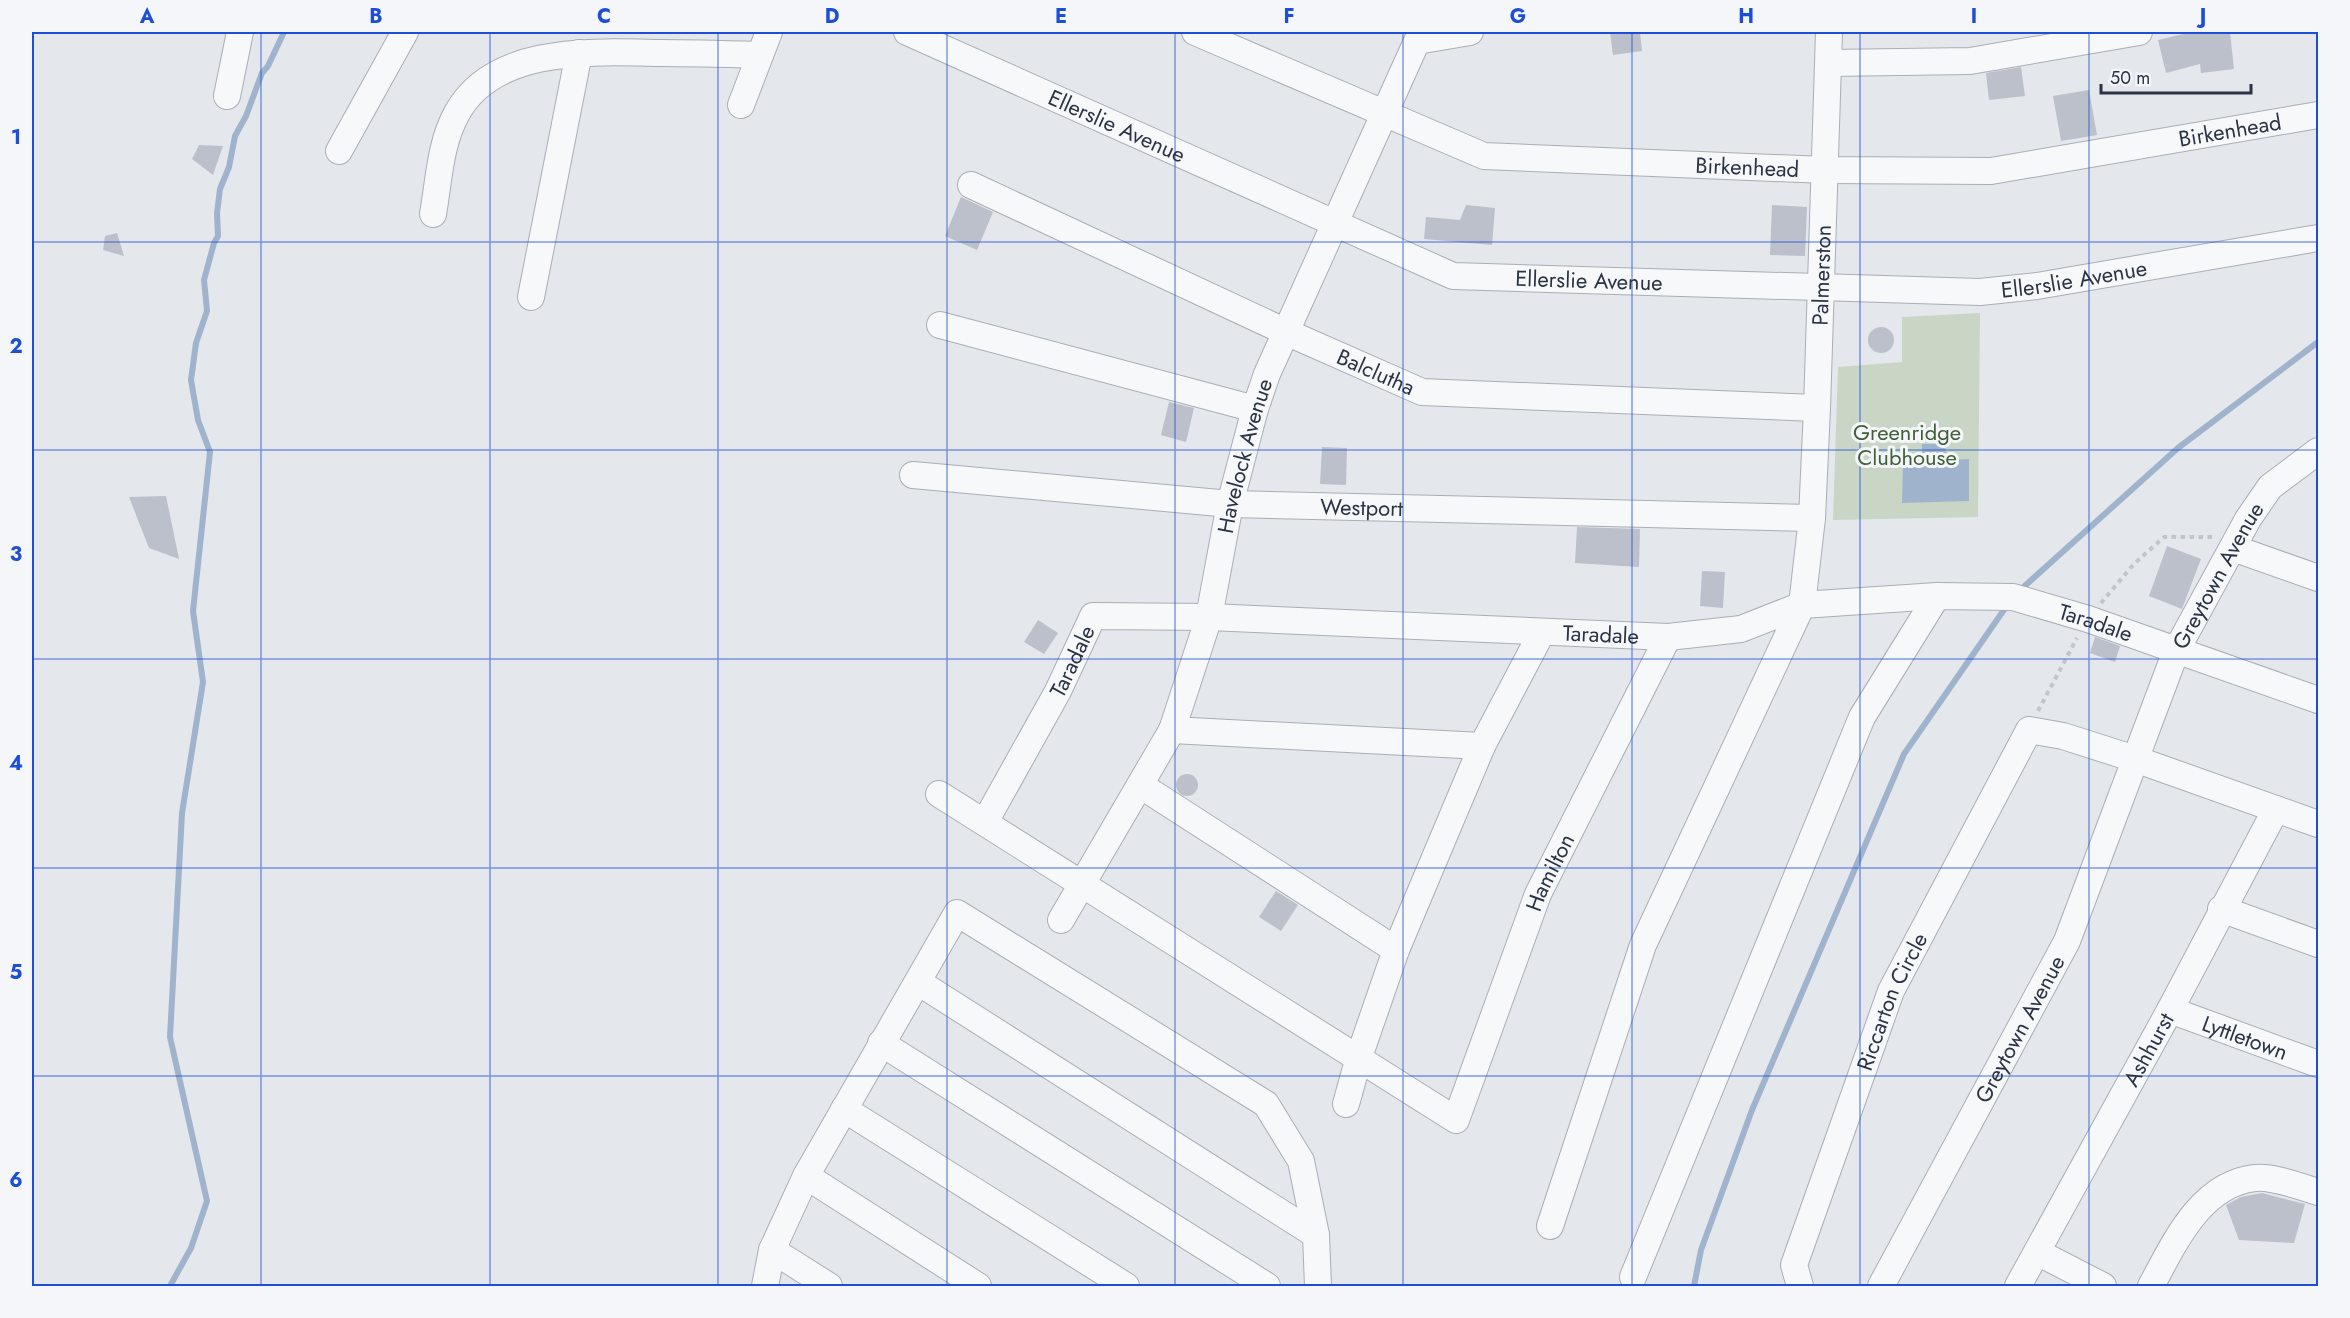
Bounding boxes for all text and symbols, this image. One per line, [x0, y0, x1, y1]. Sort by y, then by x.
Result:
text: A [139, 2, 155, 31]
text: B [369, 2, 383, 31]
text: C [597, 2, 611, 31]
text: D [825, 2, 839, 31]
text: E [1055, 2, 1067, 31]
text: F [1283, 2, 1295, 31]
text: G [1510, 2, 1526, 31]
text: H [1738, 2, 1754, 31]
text: I [1971, 2, 1977, 31]
text: J [2196, 2, 2206, 31]
scale bar [2101, 57, 2251, 95]
text: 50 m [2110, 65, 2150, 91]
street label: Ellerslie Avenue [1043, 81, 1191, 171]
street label: Birkenhead [2176, 106, 2284, 155]
text: 1 [11, 123, 21, 152]
street label: Birkenhead [1695, 149, 1800, 185]
street label: Palmerston [1804, 224, 1839, 326]
street label: Ellerslie Avenue [1999, 252, 2149, 306]
street label: Ellerslie Avenue [1515, 262, 1663, 298]
text: 2 [9, 332, 23, 361]
street label: Balclutha [1332, 340, 1420, 403]
street label: Havelock Avenue [1209, 374, 1280, 536]
park label: Greenridge Clubhouse [1853, 416, 1961, 473]
street label: Westport [1320, 490, 1404, 524]
street label: Greytown Avenue [2164, 495, 2271, 655]
text: 3 [10, 540, 22, 569]
street label: Taradale [2055, 595, 2137, 650]
street label: Taradale [1562, 616, 1640, 652]
street label: Taradale [1042, 620, 1103, 703]
text: 4 [9, 749, 23, 778]
street label: Hamilton [1517, 828, 1582, 916]
street label: Riccarton Circle [1848, 927, 1935, 1075]
street label: Greytown Avenue [1967, 949, 2072, 1109]
text: 5 [10, 958, 23, 987]
street label: Ashhurst [2115, 1006, 2182, 1092]
street label: Lyttletown [2198, 1007, 2292, 1068]
text: 6 [9, 1166, 23, 1195]

